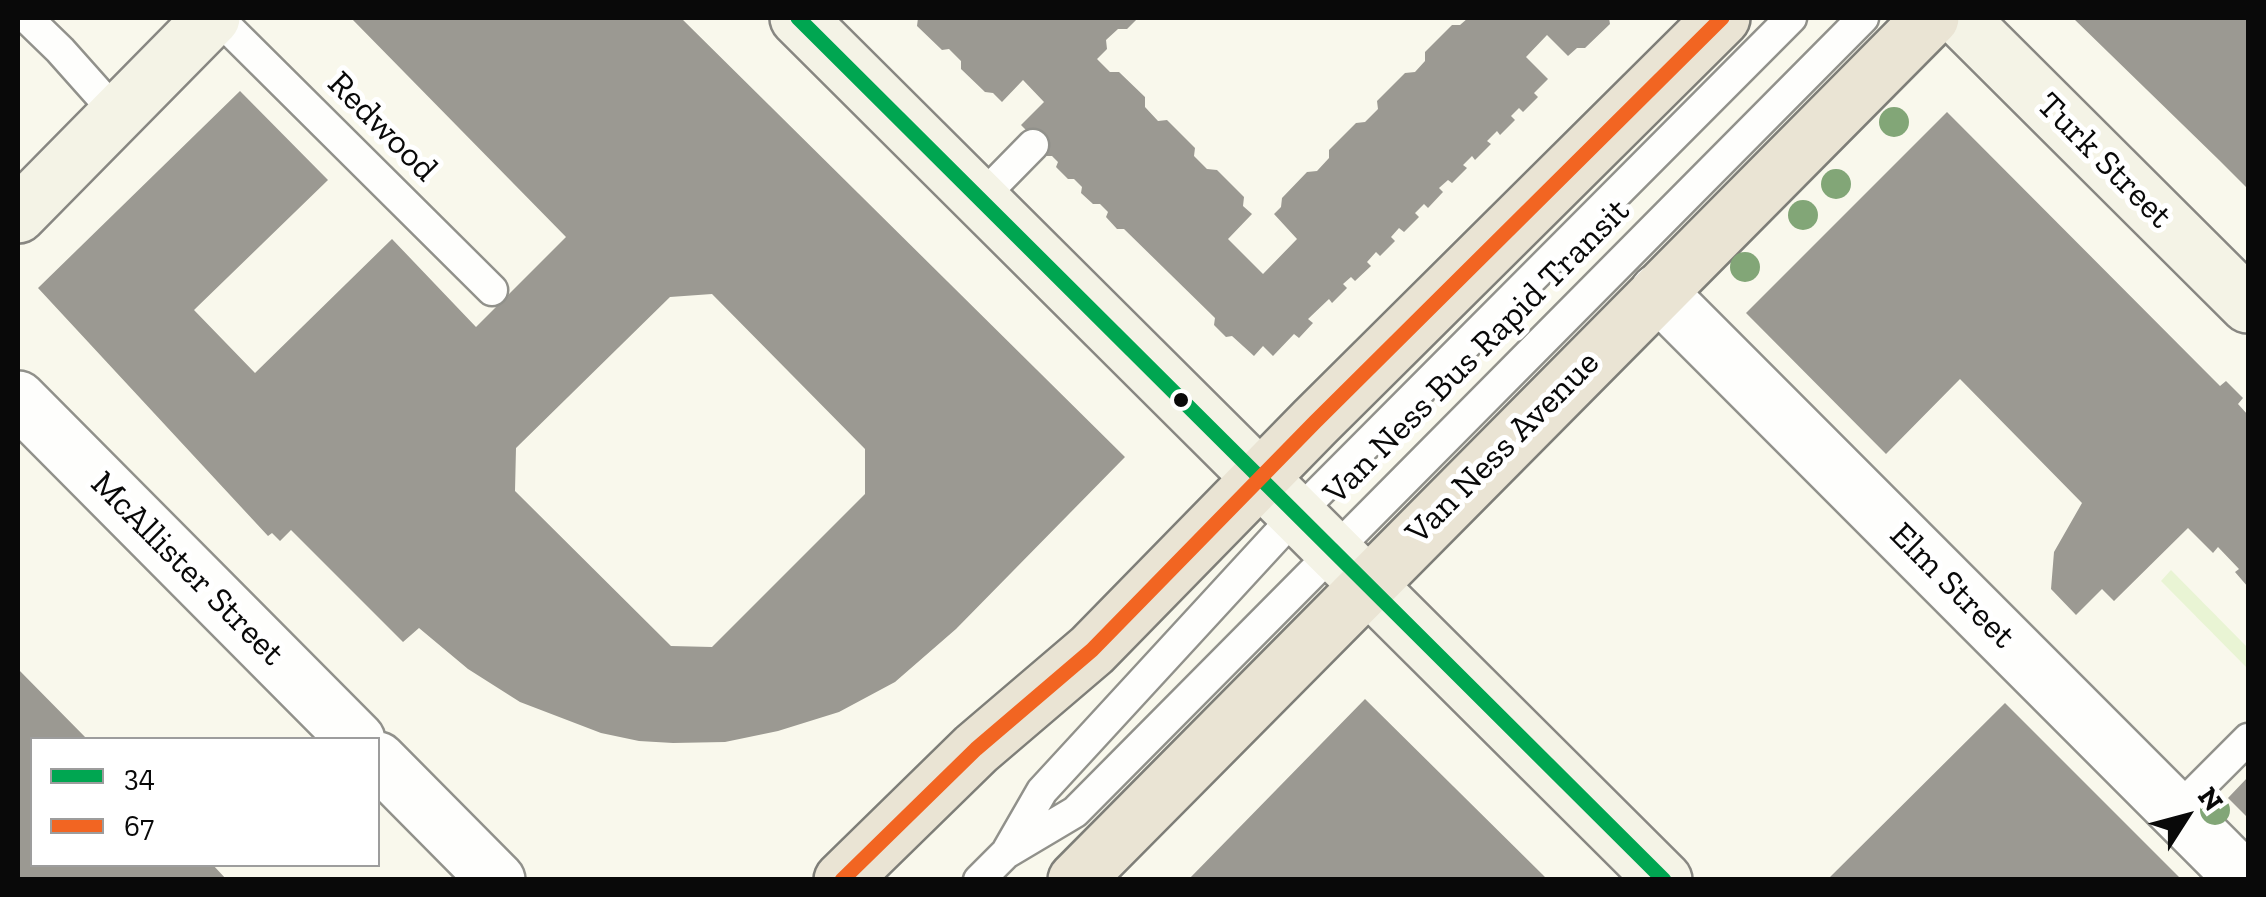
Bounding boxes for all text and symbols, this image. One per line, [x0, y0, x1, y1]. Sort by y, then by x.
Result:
street label: Redwood [318, 63, 446, 191]
street label: Turk Street [2028, 85, 2180, 237]
street label: Van Ness Bus Rapid Transit [1315, 190, 1639, 514]
street label: Van Ness Avenue [1398, 343, 1608, 553]
unlabelled marker [1171, 390, 1191, 410]
street label: McAllister Street [81, 463, 293, 675]
street label: Elm Street [1880, 514, 2024, 658]
legend [30, 737, 380, 867]
text: 34 [124, 758, 155, 794]
north arrow [2136, 767, 2236, 867]
text: N [2191, 781, 2230, 817]
text: 67 [124, 808, 154, 844]

